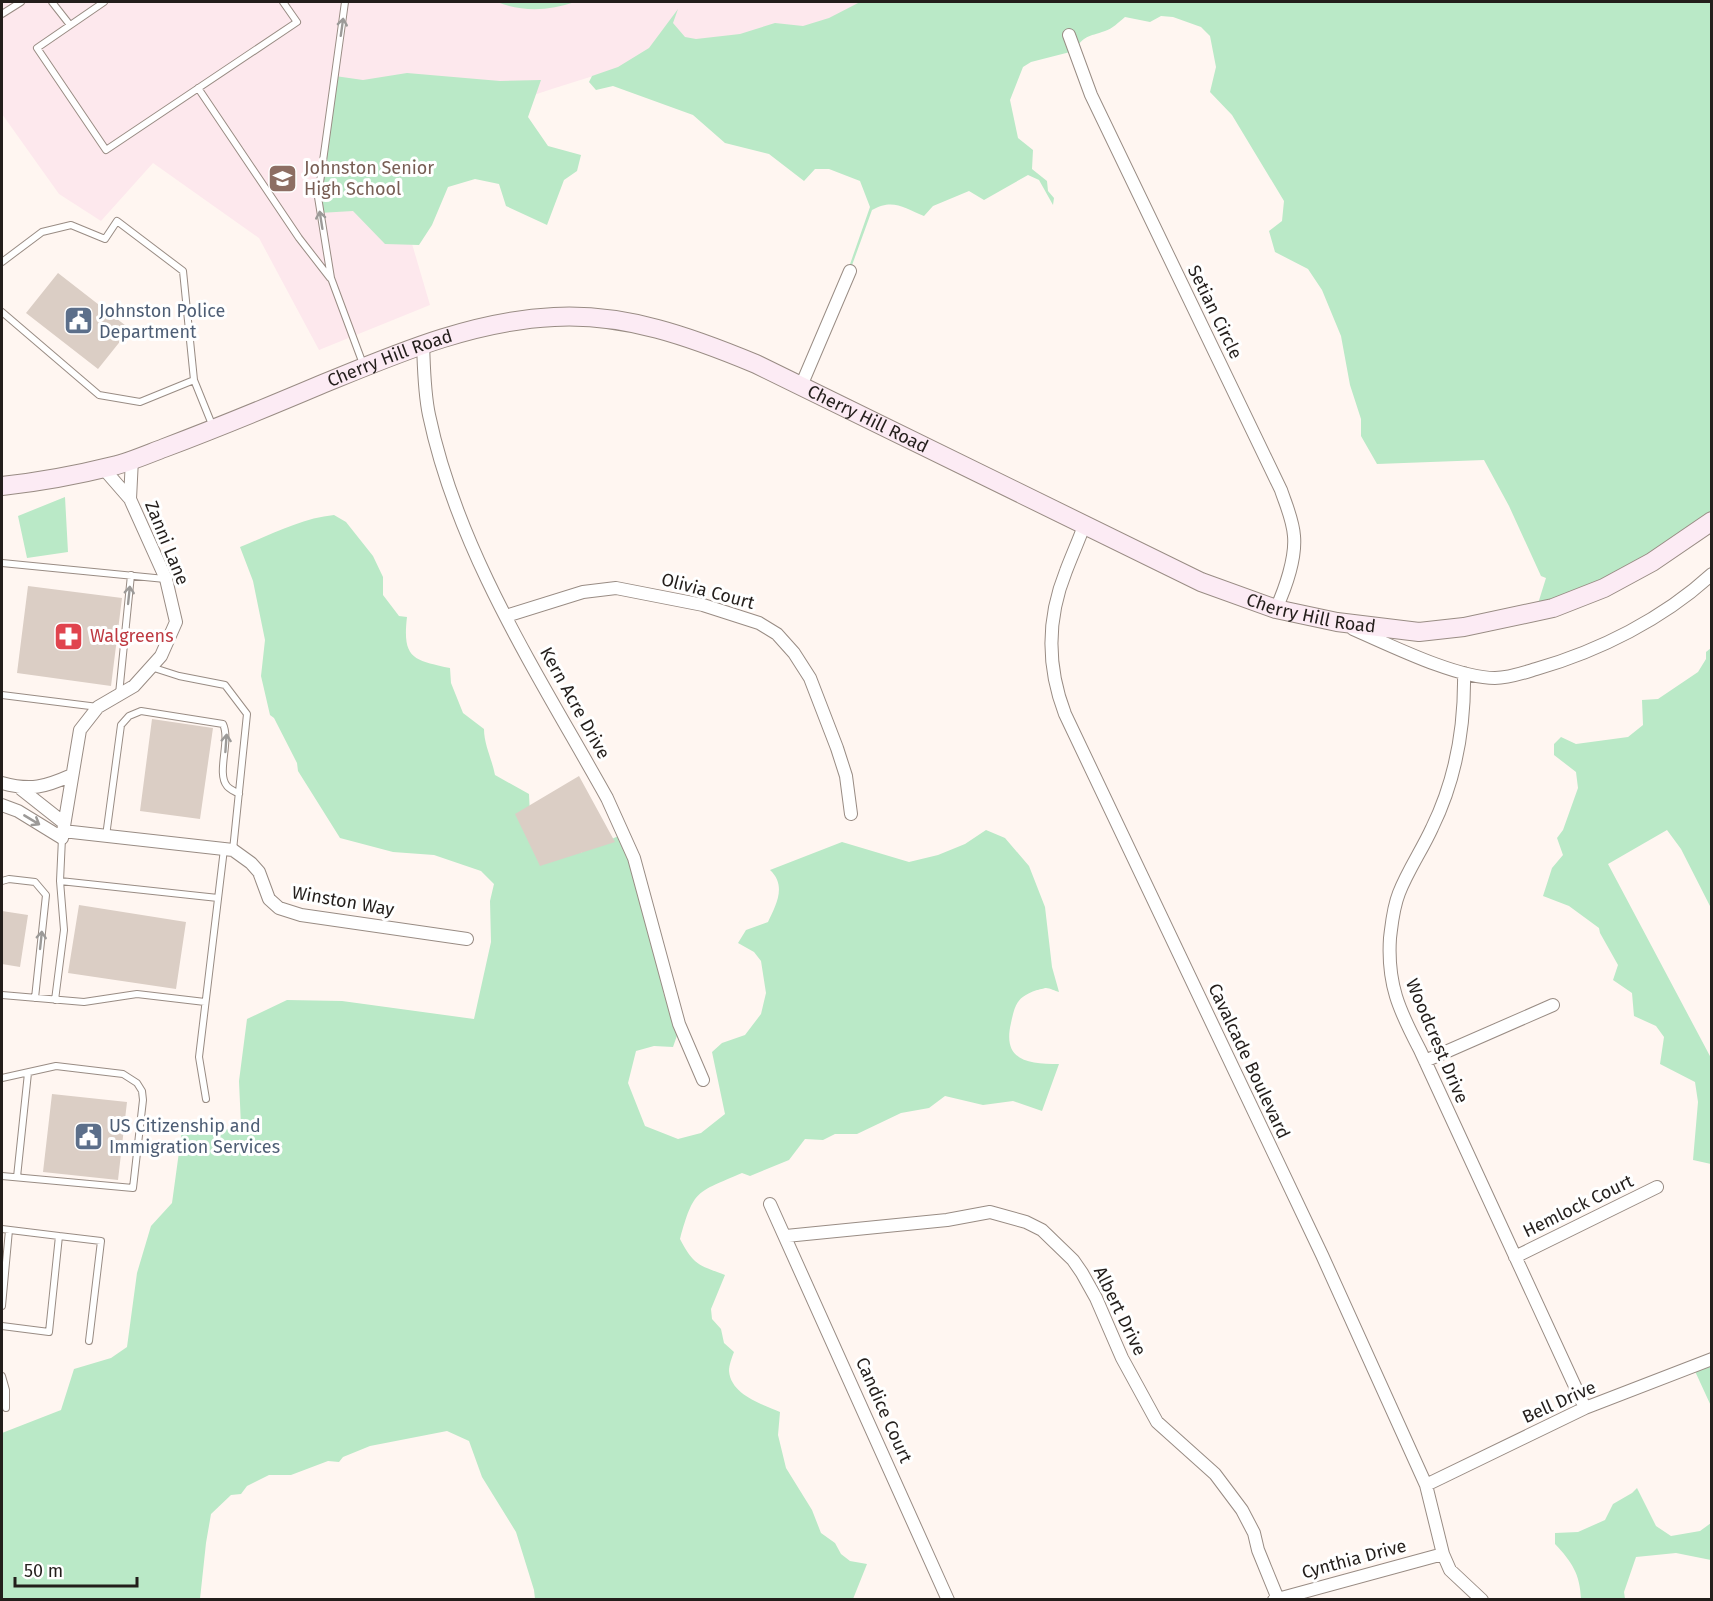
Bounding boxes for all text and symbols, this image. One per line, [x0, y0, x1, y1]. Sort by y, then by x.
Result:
one-way arrow [336, 18, 347, 38]
place label: Johnston Senior High School [304, 157, 434, 200]
school or university icon: Johnston Senior High School [267, 162, 299, 194]
one-way arrow [316, 211, 327, 231]
street label: Setian Circle [1183, 262, 1247, 362]
place label: Johnston Police Department [99, 300, 225, 343]
public building icon: Johnston Police Department [62, 305, 94, 337]
street label: Cherry Hill Road [324, 325, 455, 392]
street label: Cherry Hill Road [804, 380, 932, 458]
street label: Zanni Lane [140, 498, 194, 588]
street label: Olivia Court [659, 568, 757, 614]
one-way arrow [124, 585, 135, 605]
street label: Cherry Hill Road [1243, 588, 1377, 638]
pharmacy icon: Walgreens [53, 620, 85, 652]
place label: Walgreens [90, 625, 174, 647]
street label: Kern Acre Drive [535, 643, 615, 763]
one-way arrow [220, 733, 231, 753]
one-way arrow [23, 814, 40, 826]
street label: Winston Way [290, 881, 396, 921]
one-way arrow [36, 930, 47, 950]
street label: Woodcrest Drive [1401, 975, 1473, 1107]
street label: Cavalcade Boulevard [1203, 980, 1295, 1142]
place label: US Citizenship and Immigration Services [109, 1115, 280, 1158]
public building icon: US Citizenship and Immigration Services [72, 1120, 104, 1152]
street label: Hemlock Court [1519, 1170, 1637, 1242]
street label: Albert Drive [1089, 1263, 1151, 1359]
street label: Candice Court [851, 1354, 917, 1467]
street label: Bell Drive [1519, 1376, 1599, 1428]
street label: Cynthia Drive [1299, 1534, 1409, 1584]
scale bar [15, 1550, 136, 1588]
text: 50 m [24, 1560, 63, 1582]

